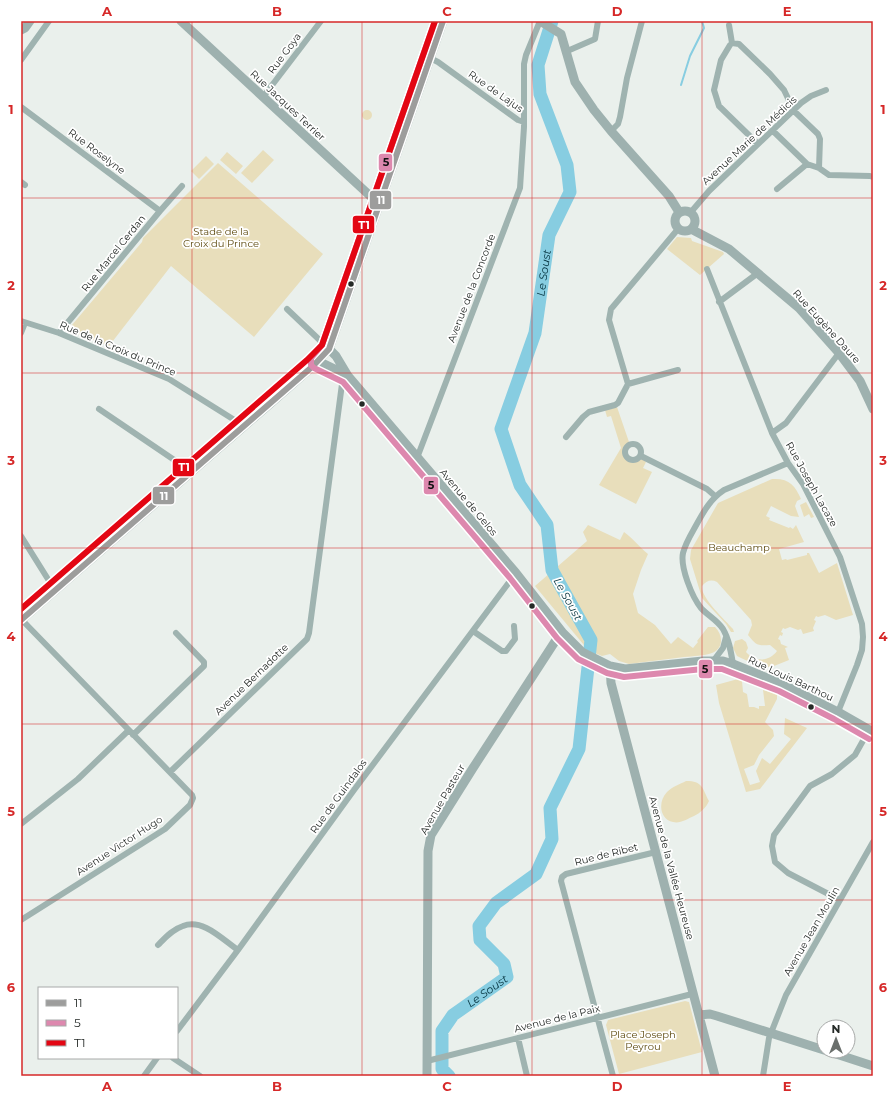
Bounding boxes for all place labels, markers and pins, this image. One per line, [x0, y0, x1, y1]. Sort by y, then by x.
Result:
unlabelled marker [346, 279, 356, 289]
unlabelled marker [357, 399, 367, 409]
unlabelled marker [527, 601, 537, 611]
unlabelled marker [806, 702, 816, 712]

